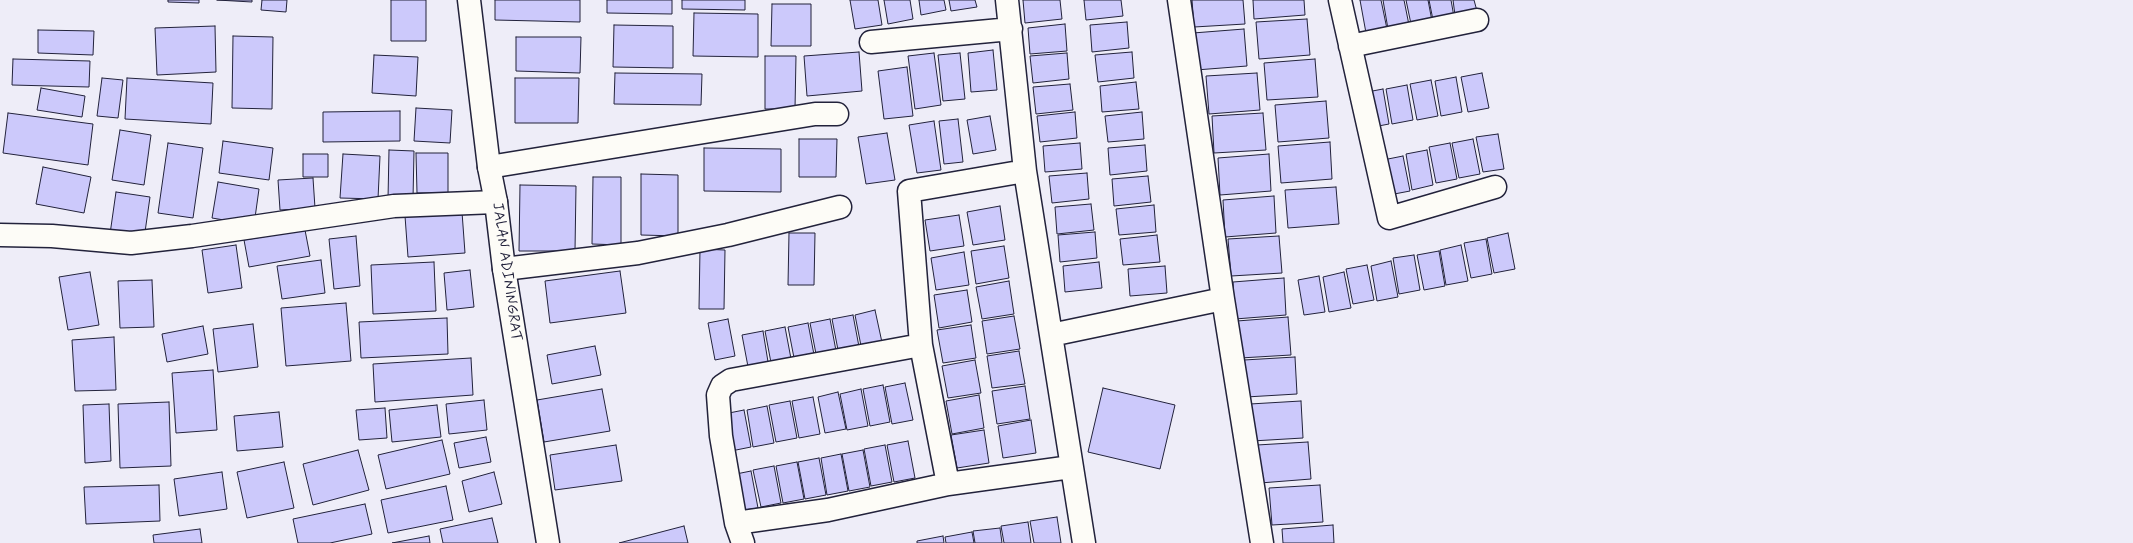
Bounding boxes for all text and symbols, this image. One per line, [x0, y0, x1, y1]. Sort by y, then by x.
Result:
street label: JALAN ADININGRAT [487, 201, 525, 343]

